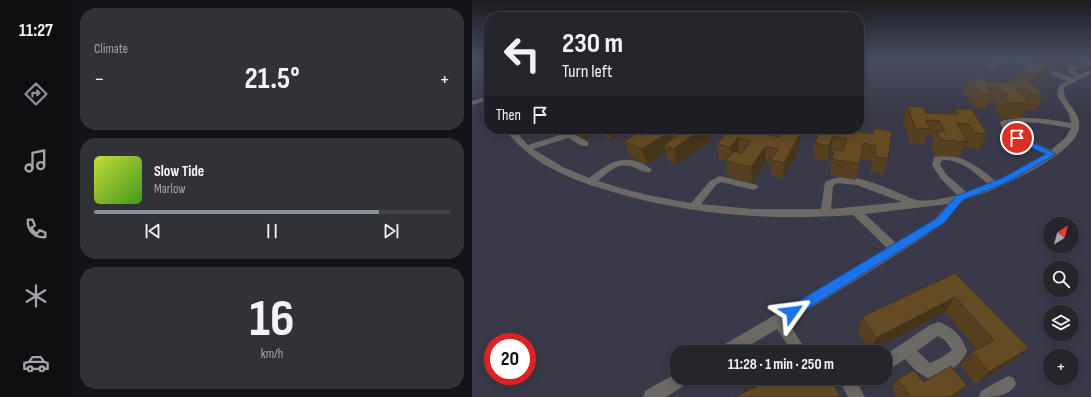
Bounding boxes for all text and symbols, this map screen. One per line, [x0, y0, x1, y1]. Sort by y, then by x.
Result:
text: 11:27 [19, 20, 53, 41]
text: 230 m [562, 27, 623, 60]
icon: left [496, 28, 548, 80]
text: Climate [94, 41, 128, 57]
text: 21.5° [244, 61, 300, 97]
text: Turn left [562, 61, 613, 82]
text: − [94, 66, 105, 93]
text: + [439, 66, 450, 93]
icon: directions [22, 80, 50, 108]
icon: arrive [529, 104, 551, 126]
text: Then [496, 106, 521, 125]
pin [1000, 121, 1034, 155]
icon: arrive [1006, 127, 1028, 149]
icon: music [22, 147, 50, 175]
text: Slow Tide [154, 162, 204, 181]
text: Marlow [154, 181, 186, 197]
icon: phone [22, 215, 50, 243]
north arrow [1043, 217, 1079, 253]
map controls [1043, 217, 1079, 385]
icon: previous [142, 220, 164, 242]
icon: pause [261, 220, 283, 242]
icon: next [380, 220, 402, 242]
button: search [1043, 261, 1079, 297]
icon: climate [22, 282, 50, 310]
text: 16 [250, 288, 294, 351]
position arrow [771, 291, 813, 333]
button: layers [1043, 305, 1079, 341]
speed limit sign: 20 [484, 333, 536, 385]
text: km/h [261, 346, 283, 362]
icon: car [22, 349, 50, 377]
button: + [1043, 349, 1079, 385]
text: 11:28 · 1 min · 250 m [728, 355, 834, 374]

